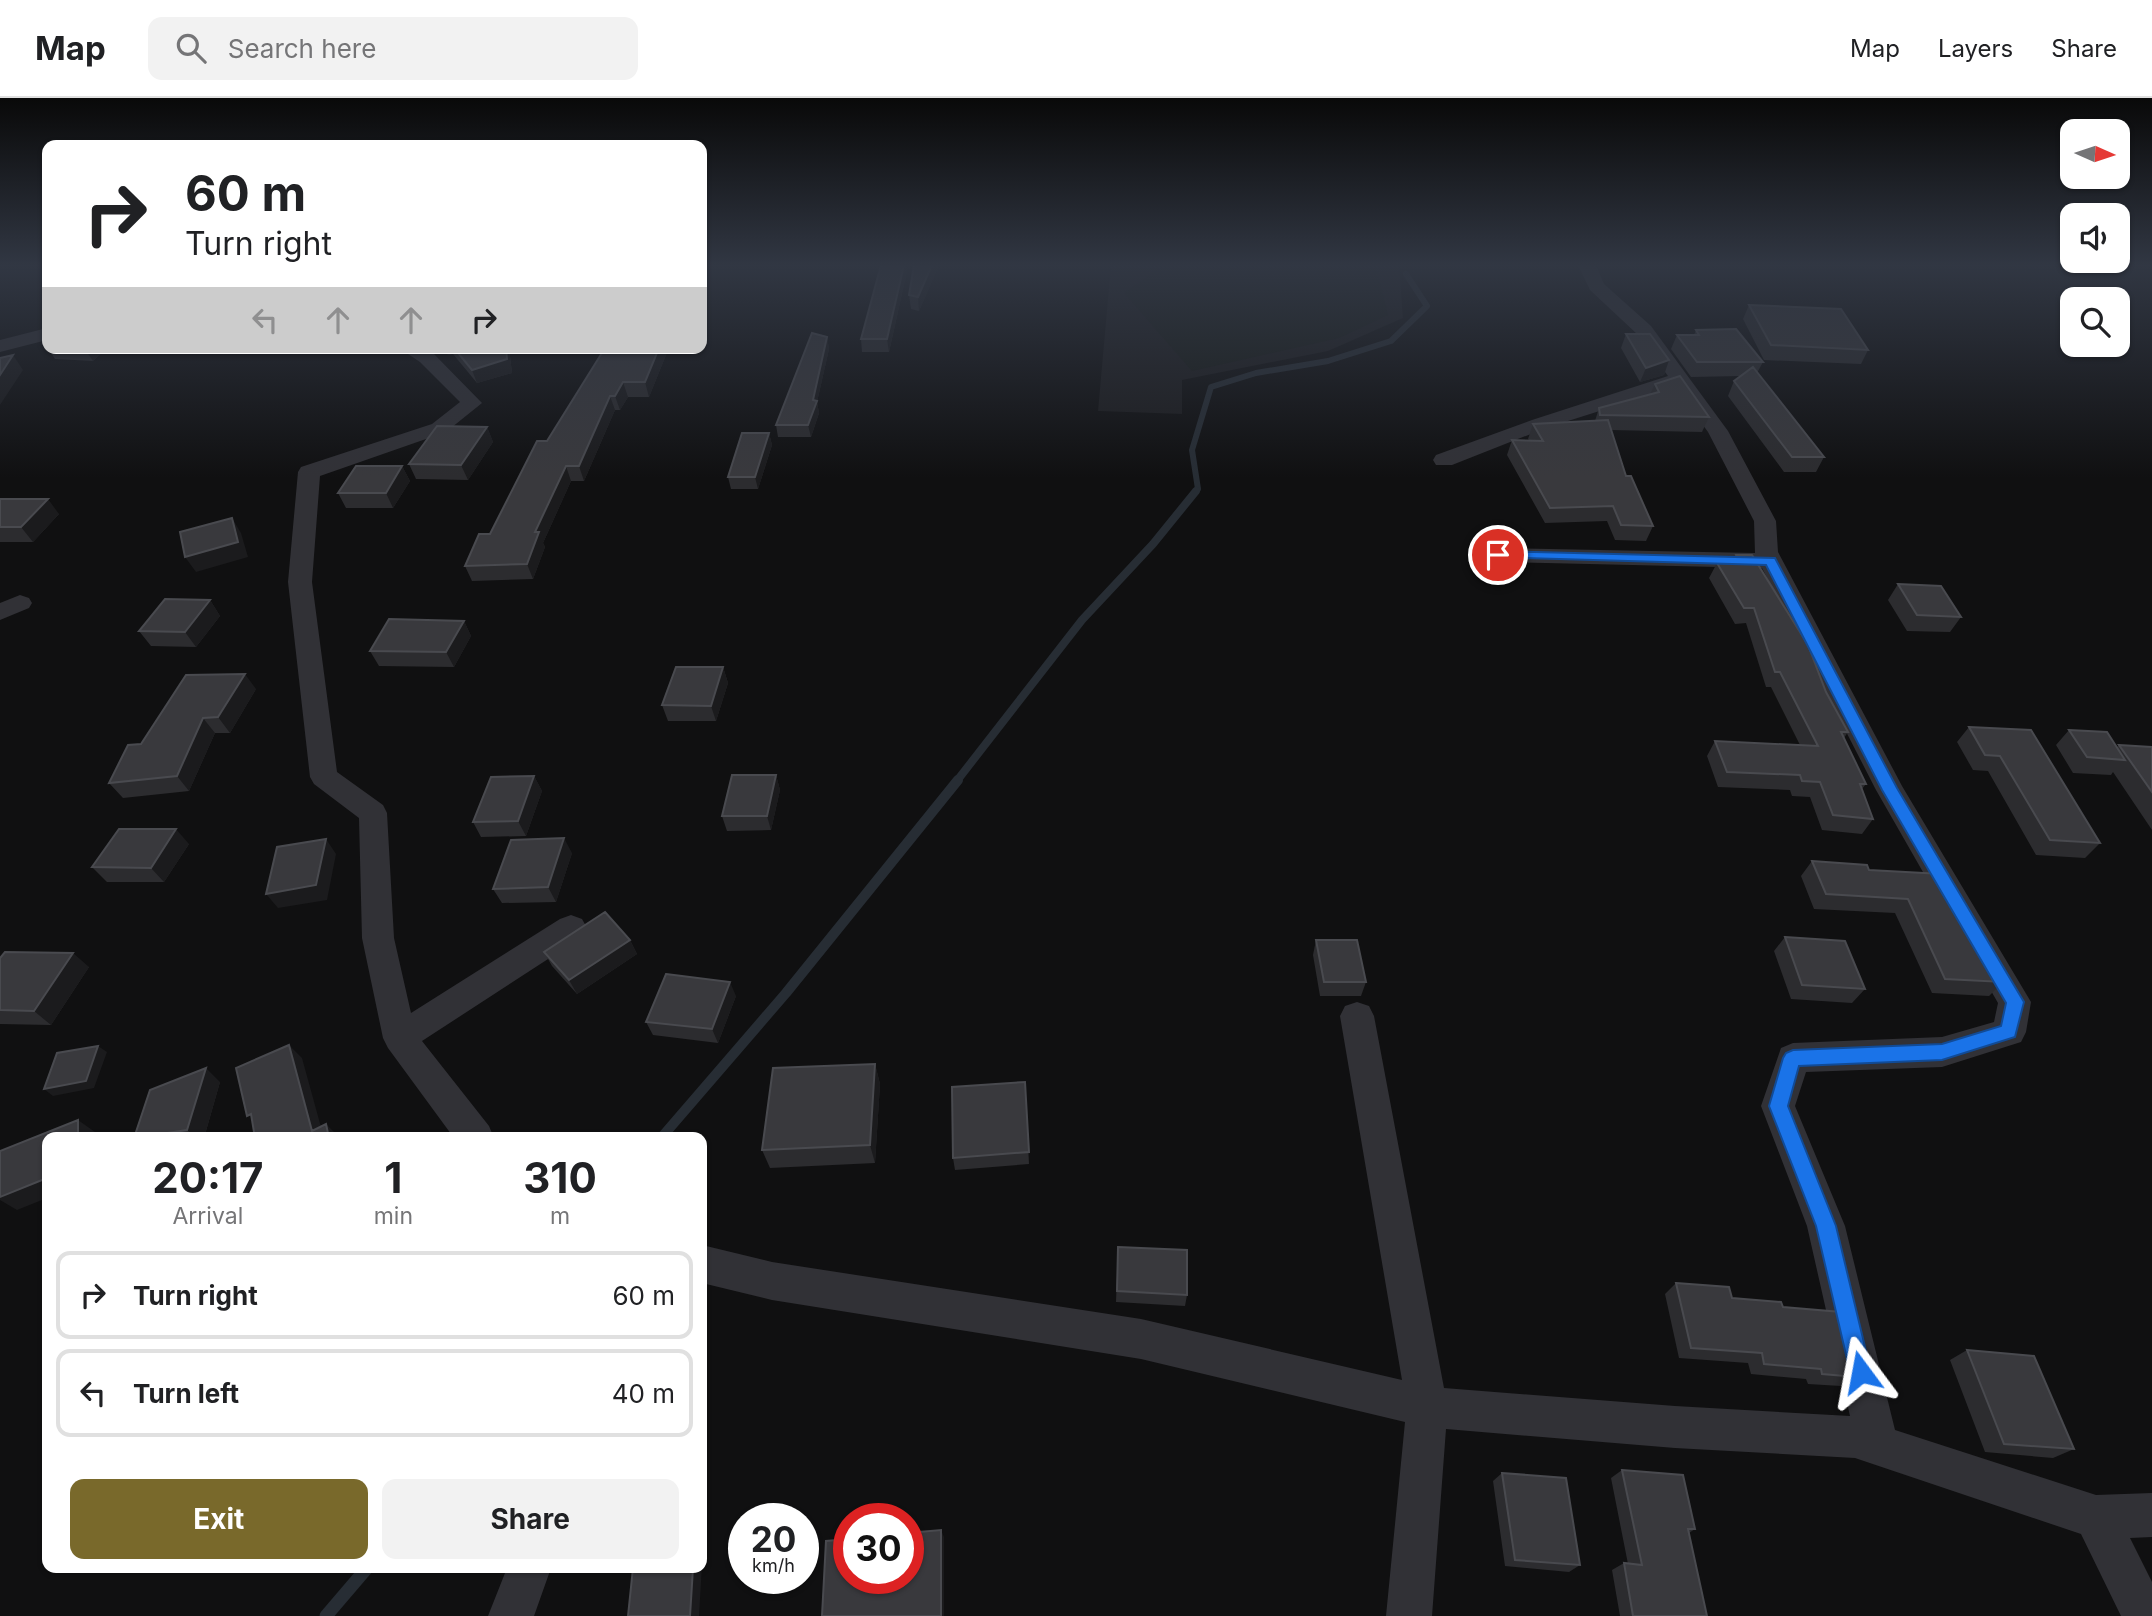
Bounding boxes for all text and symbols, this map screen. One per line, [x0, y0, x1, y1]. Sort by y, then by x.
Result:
search box [148, 17, 638, 80]
text: Map [35, 28, 106, 68]
icon: search [172, 29, 210, 67]
text: Search here [228, 33, 376, 64]
text: Map [1850, 34, 1900, 63]
text: Layers [1938, 34, 2013, 63]
text: Share [2051, 34, 2117, 63]
north arrow [2060, 119, 2130, 189]
map controls [2060, 119, 2130, 357]
text: 60 m [185, 164, 306, 223]
icon: right [70, 168, 161, 259]
button: sound [2060, 203, 2130, 273]
text: Turn right [185, 224, 332, 263]
button: search [2060, 287, 2130, 357]
icon: left [246, 301, 284, 339]
icon: ahead [319, 301, 357, 339]
icon: ahead [392, 301, 430, 339]
icon: right [465, 301, 503, 339]
pin [1468, 525, 1528, 585]
icon: arrive [1479, 536, 1517, 574]
text: 20:17 [152, 1152, 264, 1203]
text: 1 [384, 1152, 402, 1203]
text: 310 [523, 1152, 597, 1203]
text: Arrival [172, 1202, 243, 1230]
text: min [374, 1202, 413, 1230]
text: m [550, 1202, 570, 1230]
icon: right [74, 1276, 112, 1314]
text: Turn right [133, 1280, 258, 1311]
text: 60 m [612, 1280, 675, 1311]
position arrow [1824, 1335, 1898, 1409]
icon: left [74, 1374, 112, 1412]
text: Turn left [133, 1378, 239, 1409]
text: 40 m [612, 1378, 675, 1409]
button: Exit [70, 1479, 368, 1559]
button: Share [382, 1479, 679, 1559]
speed limit sign: 30 [833, 1503, 924, 1594]
text: 20 [751, 1518, 796, 1560]
text: km/h [752, 1555, 795, 1576]

